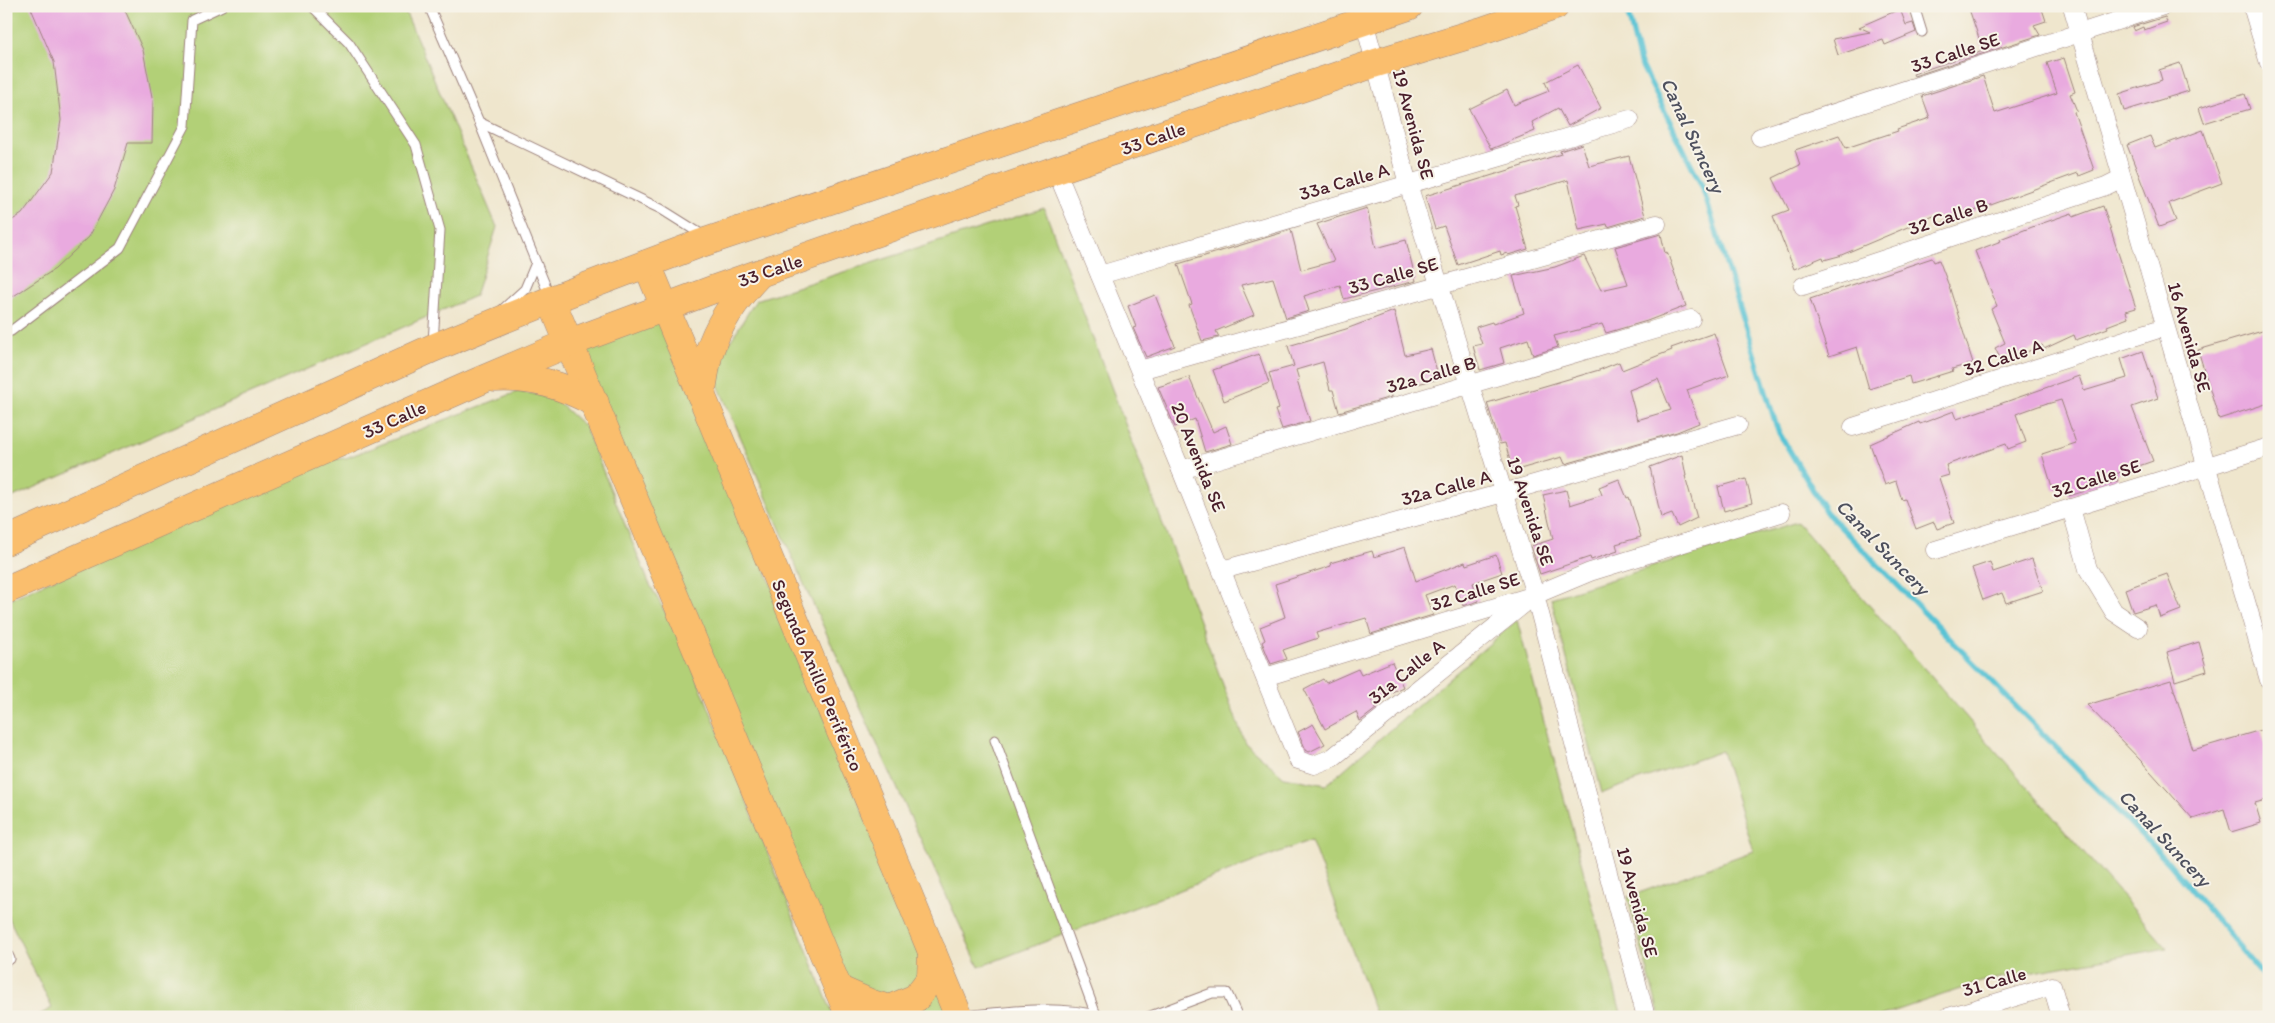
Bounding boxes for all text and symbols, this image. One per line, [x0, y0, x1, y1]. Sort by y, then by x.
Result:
street label: 33 Calle SE [1908, 27, 2003, 78]
street label: 19 Avenida SE [1388, 66, 1439, 182]
water label: Canal Suncery [1656, 74, 1731, 199]
street label: 33 Calle [1118, 117, 1189, 160]
street label: 33a Calle A [1296, 158, 1392, 205]
street label: 32 Calle B [1905, 193, 1991, 240]
street label: 33 Calle [735, 249, 806, 292]
street label: 33 Calle SE [1346, 252, 1441, 299]
street label: 16 Avenida SE [2163, 279, 2216, 395]
street label: 32 Calle A [1960, 334, 2046, 381]
street label: 32a Calle B [1384, 351, 1479, 398]
street label: 33 Calle [359, 395, 429, 444]
street label: 20 Avenida SE [1166, 399, 1231, 515]
street label: 19 Avenida SE [1502, 454, 1559, 569]
street label: 32 Calle SE [2049, 454, 2143, 503]
street label: 32a Calle A [1399, 464, 1494, 511]
water label: Canal Suncery [1831, 494, 1937, 602]
street label: 32 Calle SE [1428, 567, 1522, 616]
street label: Segundo Anillo Periférico [767, 576, 868, 775]
street label: 31a Calle A [1364, 634, 1449, 709]
water label: Canal Suncery [2114, 784, 2218, 893]
street label: 19 Avenida SE [1612, 844, 1663, 960]
street label: 31 Calle [1960, 961, 2029, 1002]

